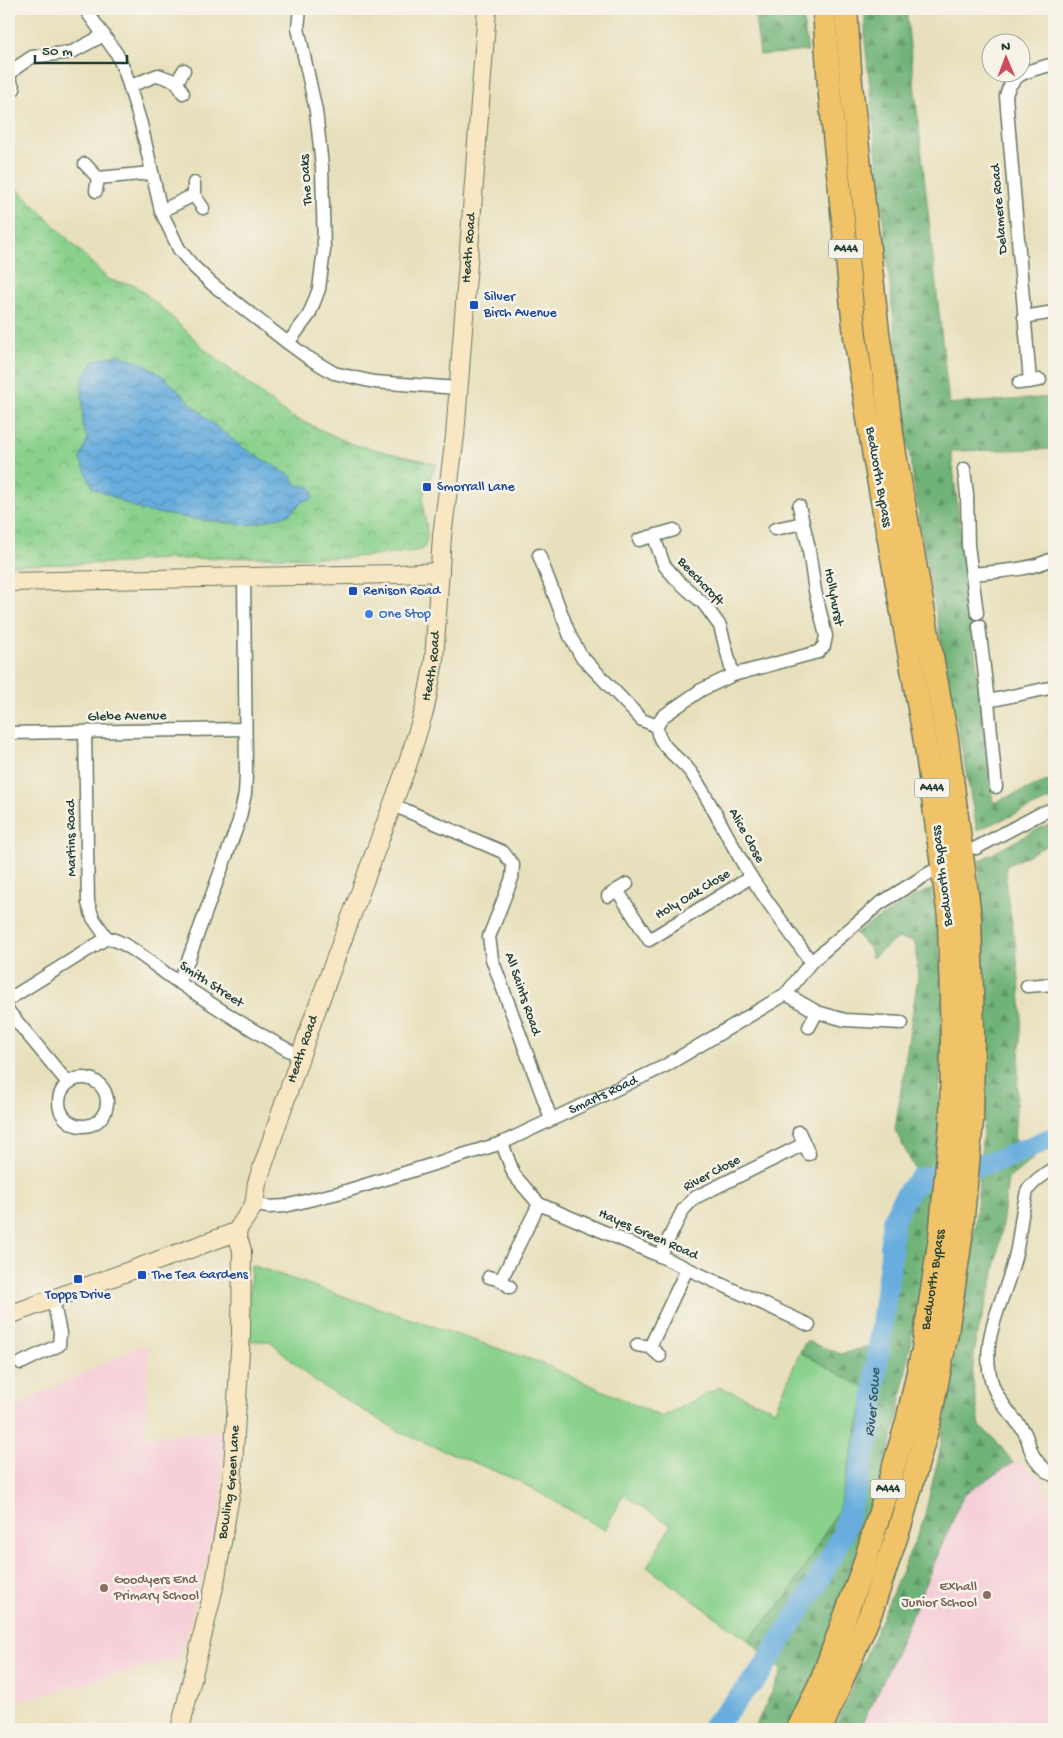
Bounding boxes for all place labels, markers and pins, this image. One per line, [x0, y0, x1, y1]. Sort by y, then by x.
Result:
place label: Silver Birch Avenue [483, 289, 558, 322]
marker: Silver Birch Avenue [468, 299, 480, 311]
place label: Smorrall Lane [437, 479, 515, 496]
marker: Smorrall Lane [421, 481, 433, 493]
place label: Renison Road [363, 583, 442, 600]
marker: Renison Road [347, 585, 359, 597]
place label: One Stop [379, 606, 431, 623]
marker: One Stop [363, 608, 375, 620]
place label: The Tea Gardens [151, 1267, 249, 1284]
marker: The Tea Gardens [136, 1269, 148, 1281]
marker: Topps Drive [72, 1273, 84, 1285]
place label: Topps Drive [44, 1287, 111, 1304]
place label: Goodyers End Primary School [113, 1572, 199, 1605]
place label: Exhall Junior School [901, 1579, 977, 1612]
marker: Goodyers End Primary School [98, 1582, 110, 1594]
marker: Exhall Junior School [981, 1589, 993, 1601]

